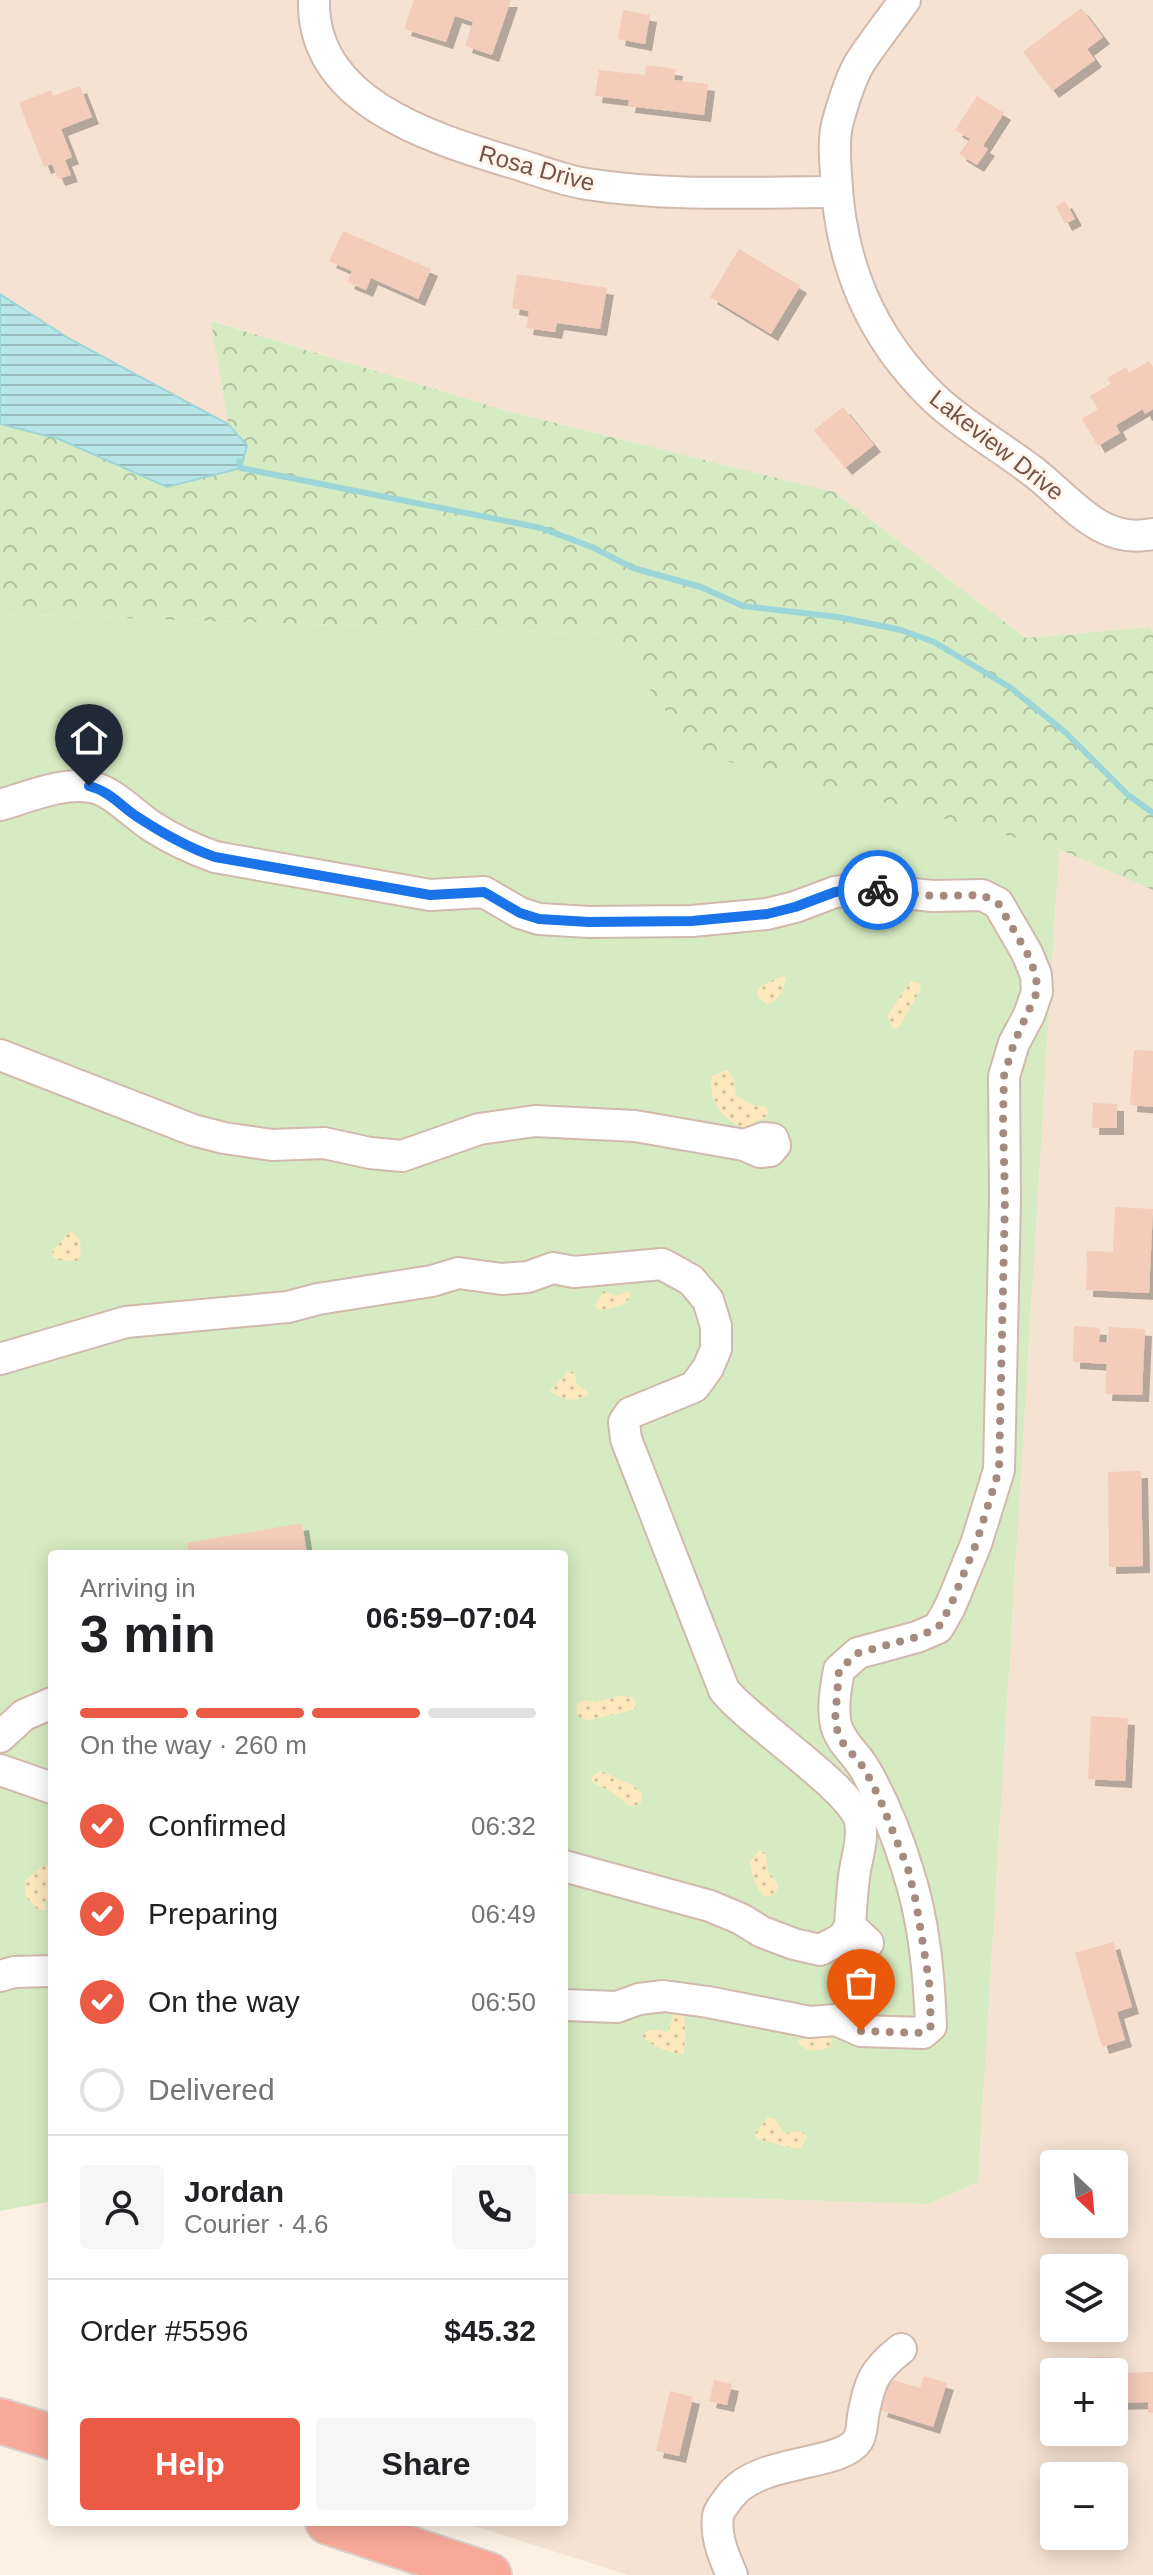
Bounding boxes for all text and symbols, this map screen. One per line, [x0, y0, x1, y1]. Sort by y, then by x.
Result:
street label: Rosa Drive [476, 140, 598, 196]
street label: Lakeview Drive [925, 384, 1069, 506]
pin [55, 704, 123, 786]
icon: home [67, 716, 111, 760]
courier [838, 850, 918, 930]
icon: bike [856, 868, 900, 912]
text: Arriving in [80, 1573, 196, 1603]
text: 06:59–07:04 [366, 1601, 536, 1634]
text: 3 min [80, 1605, 216, 1663]
text: On the way · 260 m [80, 1730, 307, 1760]
icon: check [80, 1804, 124, 1848]
text: Confirmed [148, 1809, 286, 1842]
text: 06:32 [471, 1811, 536, 1841]
icon: check [80, 1892, 124, 1936]
text: Preparing [148, 1897, 278, 1930]
text: 06:49 [471, 1899, 536, 1929]
pin [827, 1949, 895, 2031]
icon: bag [839, 1961, 883, 2005]
icon: check [80, 1980, 124, 2024]
text: On the way [148, 1985, 300, 2018]
text: 06:50 [471, 1987, 536, 2017]
text: Delivered [148, 2073, 275, 2106]
north arrow [1040, 2150, 1128, 2238]
map controls [1040, 2150, 1128, 2550]
button: person [80, 2165, 164, 2249]
button: phone [452, 2165, 536, 2249]
text: Jordan [184, 2175, 284, 2208]
text: Courier · 4.6 [184, 2209, 329, 2239]
button: layers [1040, 2254, 1128, 2342]
text: Order #5596 [80, 2314, 248, 2347]
text: $45.32 [444, 2314, 536, 2347]
button: + [1040, 2358, 1128, 2446]
button: Help [80, 2418, 300, 2510]
button: Share [316, 2418, 536, 2510]
button: − [1040, 2462, 1128, 2550]

